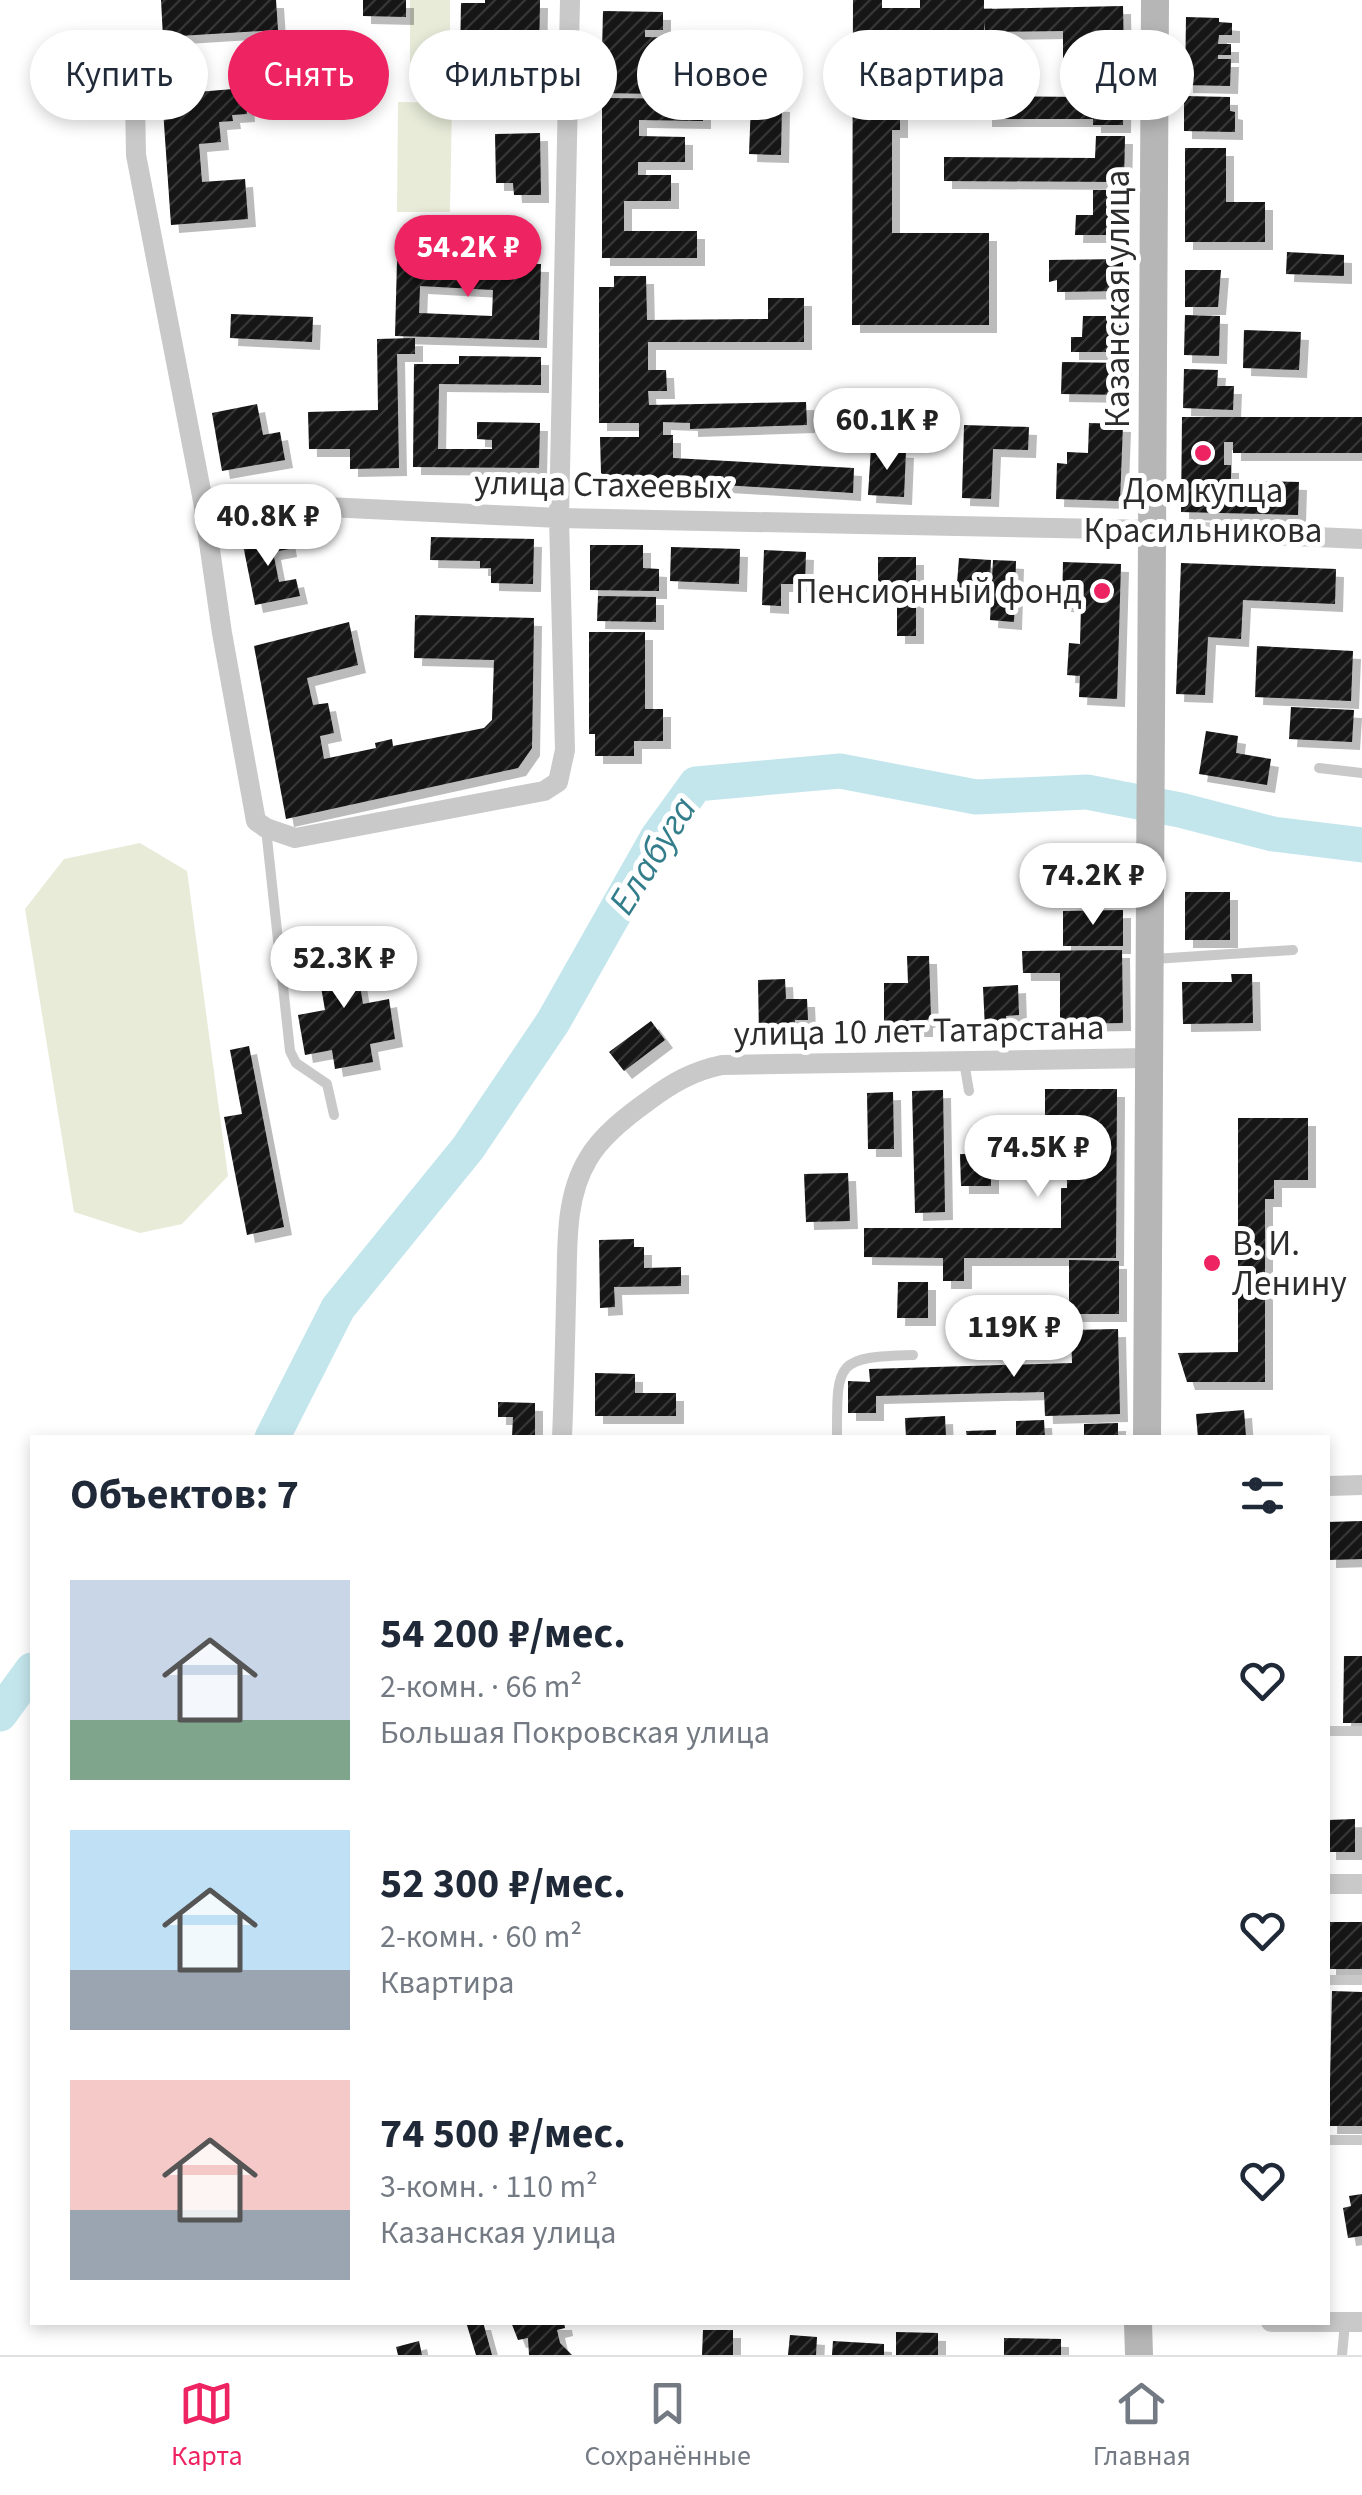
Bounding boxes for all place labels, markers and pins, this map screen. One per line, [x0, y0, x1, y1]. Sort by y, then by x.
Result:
pin: 54.2K ₽ [376, 215, 560, 300]
pin: 60.1K ₽ [795, 388, 979, 473]
marker: Дом купца Красильникова [1192, 442, 1214, 464]
place label: Дом купца Красильникова [1084, 466, 1322, 556]
pin: 40.8K ₽ [176, 484, 360, 569]
place label: Пенсионный фонд [795, 567, 1082, 617]
marker: Пенсионный фонд [1091, 580, 1113, 602]
pin: 74.2K ₽ [1001, 843, 1185, 928]
pin: 52.3K ₽ [252, 926, 436, 1011]
pin: 74.5K ₽ [946, 1115, 1130, 1200]
place label: В. И. Ленину [1232, 1219, 1347, 1309]
marker: В. И. Ленину [1201, 1252, 1223, 1274]
pin: 119K ₽ [933, 1295, 1095, 1380]

